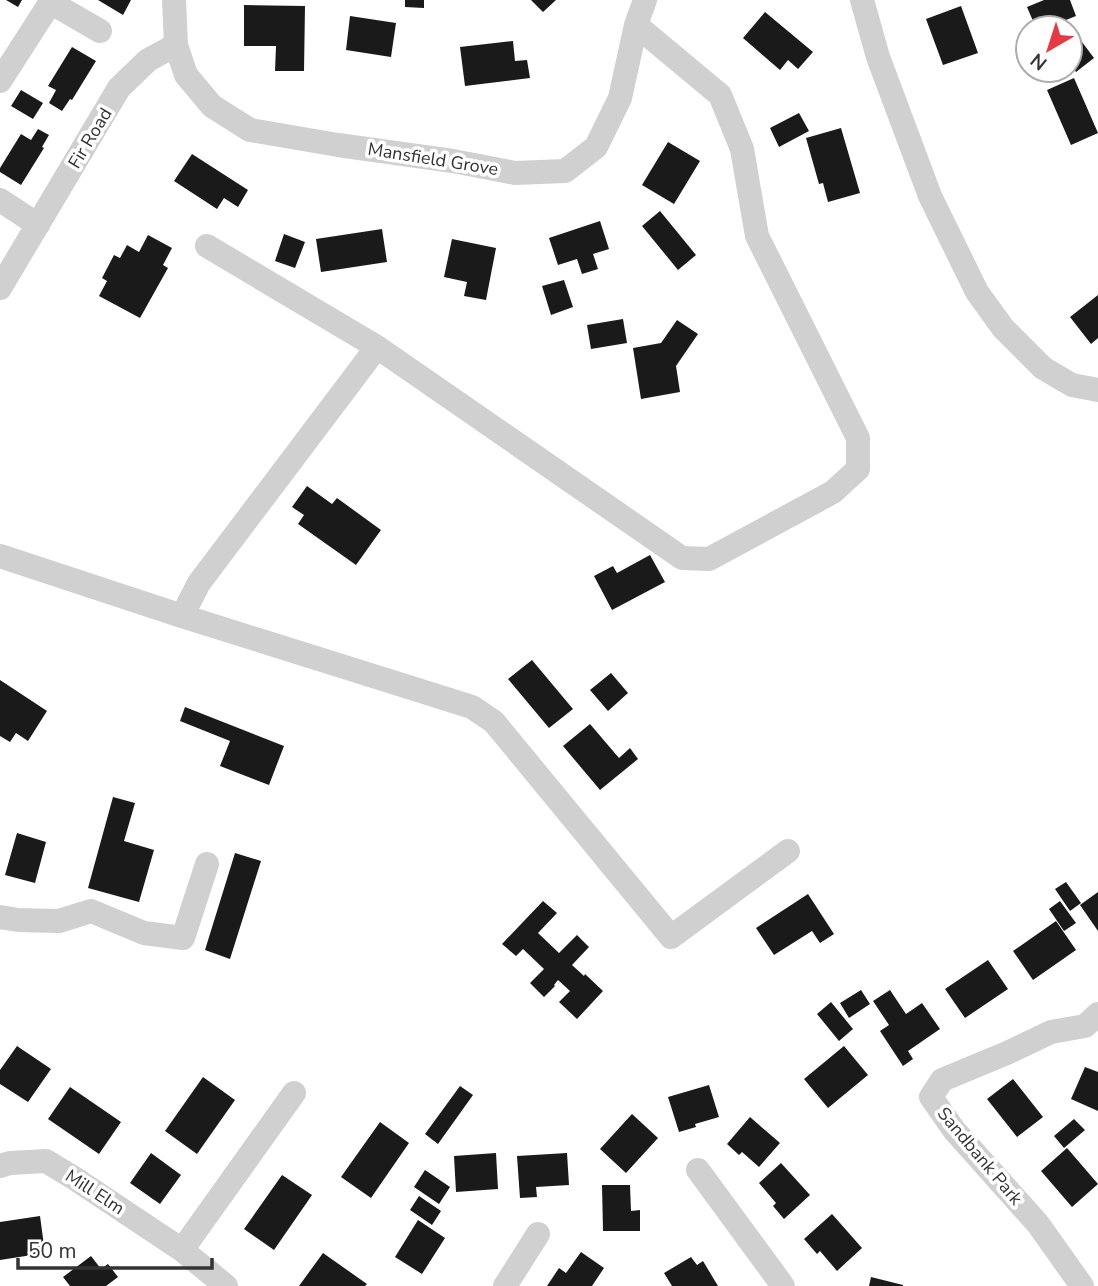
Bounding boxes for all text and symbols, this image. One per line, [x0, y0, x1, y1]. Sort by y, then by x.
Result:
north arrow [1014, 14, 1084, 84]
text: N [1025, 47, 1053, 76]
street label: Fir Road [62, 103, 118, 173]
street label: Mansfield Grove [366, 137, 500, 181]
street label: Sandbank Park [932, 1102, 1029, 1211]
street label: Mill Elm [61, 1164, 129, 1220]
scale bar [18, 1226, 212, 1270]
text: 50 m [28, 1237, 77, 1265]

